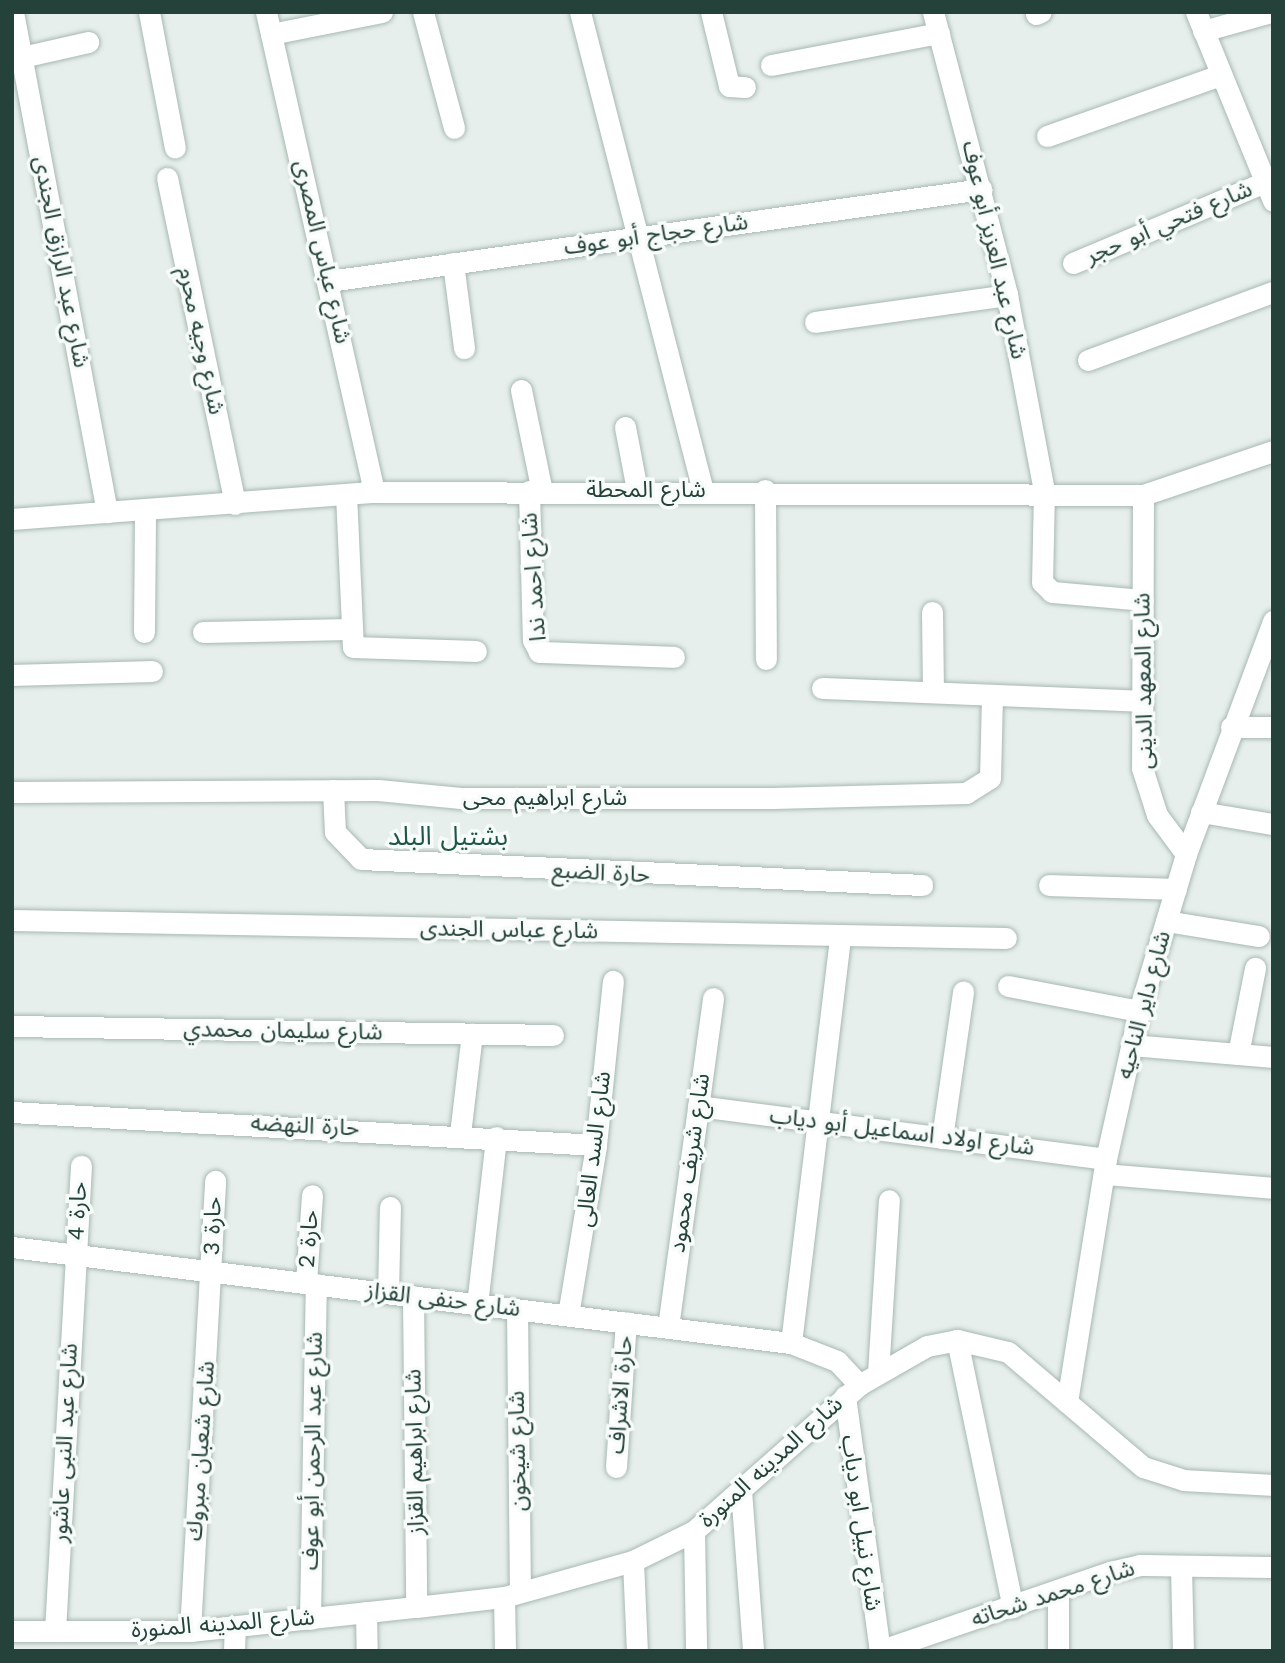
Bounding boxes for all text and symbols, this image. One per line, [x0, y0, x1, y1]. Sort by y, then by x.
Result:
street label: شارع عبد العزيز أبو عوف [955, 138, 1033, 362]
street label: شارع عبد الرازق الجندى [27, 154, 95, 370]
street label: شارع عباس المصرى [287, 157, 357, 347]
street label: شارع فتحي أبو حجر [1081, 175, 1257, 271]
street label: شارع حجاج أبو عوف [562, 208, 750, 262]
street label: شارع وجيه محرم [172, 265, 230, 417]
street label: شارع المحطة [586, 476, 706, 504]
street label: شارع احمد ندا [516, 512, 552, 642]
street label: شارع المعهد الدينى [1129, 593, 1159, 769]
street label: شارع ابراهيم محى [463, 784, 627, 812]
district label: بشتيل البلد [388, 821, 508, 853]
street label: حارة الضبع [551, 857, 651, 889]
street label: شارع عباس الجندى [420, 915, 598, 945]
street label: شارع داير الناحيه [1111, 928, 1177, 1082]
street label: شارع سليمان محمدي [183, 1015, 383, 1047]
street label: شارع السد العالى [571, 1070, 617, 1228]
street label: شارع شريف محمود [664, 1071, 716, 1255]
street label: شارع اولاد اسماعيل أبو دياب [768, 1102, 1036, 1162]
street label: حارة النهضه [250, 1109, 360, 1143]
street label: حارة 4 [63, 1181, 93, 1241]
street label: حارة 3 [198, 1196, 228, 1256]
street label: حارة 2 [293, 1209, 325, 1269]
street label: شارع حنفى القزاز [364, 1277, 522, 1323]
street label: شارع عبد الرحمن أبو عوف [297, 1331, 329, 1571]
street label: حارة الاشراف [603, 1335, 639, 1455]
street label: شارع عبد النبى عاشور [46, 1343, 84, 1543]
street label: شارع شعبان مبروك [181, 1360, 221, 1542]
street label: شارع ابراهيم القزاز [400, 1369, 430, 1535]
street label: شارع شيخون [503, 1390, 533, 1512]
street label: شارع المدينه المنورة [693, 1390, 849, 1534]
street label: شارع نبيل ابو دياب [835, 1433, 887, 1613]
street label: شارع محمد شحاته [968, 1555, 1138, 1633]
street label: شارع المدينه المنورة [130, 1604, 316, 1644]

